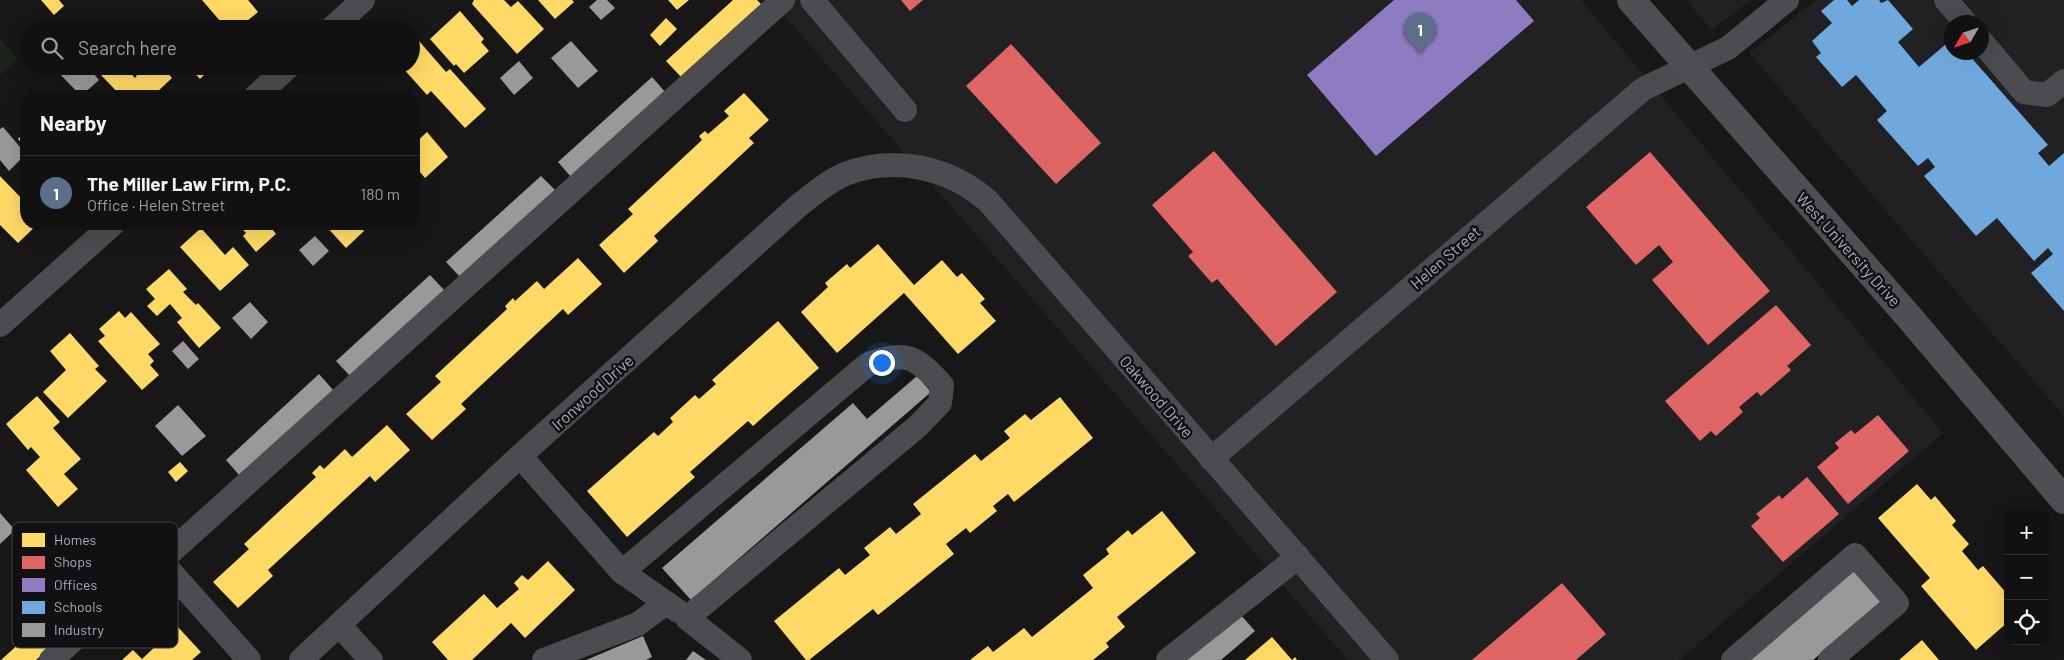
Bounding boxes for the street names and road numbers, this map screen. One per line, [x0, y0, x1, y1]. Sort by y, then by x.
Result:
street label: West University Drive [1793, 188, 1905, 310]
street label: Helen Street [1406, 221, 1484, 293]
street label: Ironwood Drive [547, 350, 637, 434]
street label: Oakwood Drive [1116, 351, 1198, 441]

